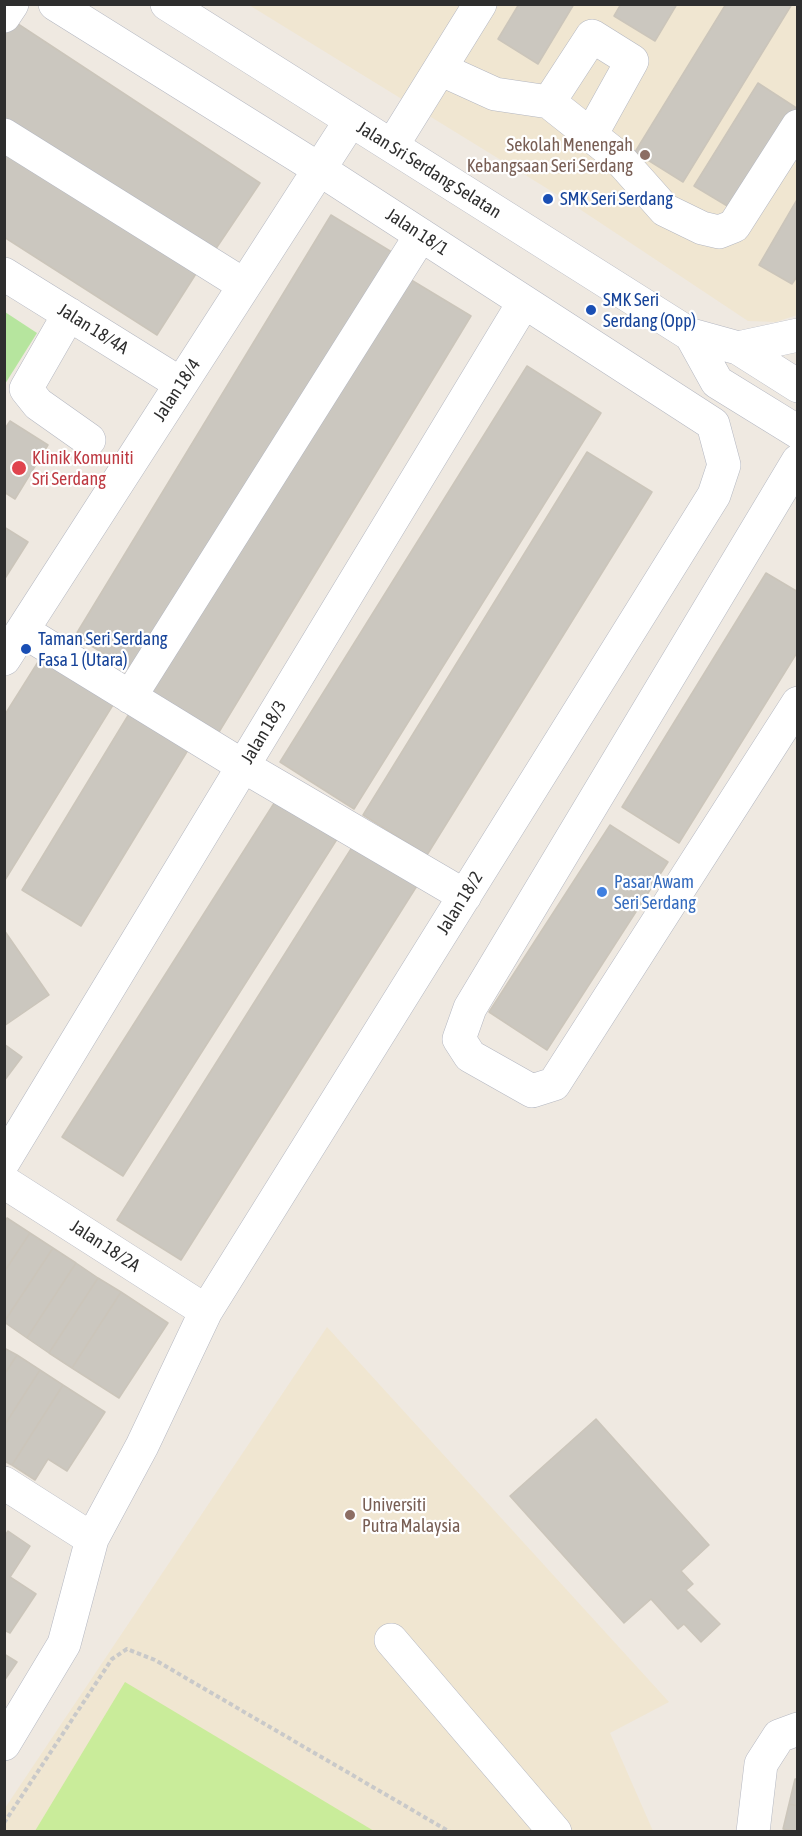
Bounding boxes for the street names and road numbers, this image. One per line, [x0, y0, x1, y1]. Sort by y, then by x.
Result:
street label: Jalan Sri Serdang Selatan [353, 117, 505, 223]
street label: Jalan 18/1 [382, 204, 452, 260]
street label: Jalan 18/4A [54, 299, 132, 359]
street label: Jalan 18/4 [149, 355, 205, 425]
street label: Jalan 18/3 [237, 696, 291, 768]
street label: Jalan 18/2 [432, 868, 488, 938]
street label: Jalan 18/2A [66, 1215, 144, 1277]

